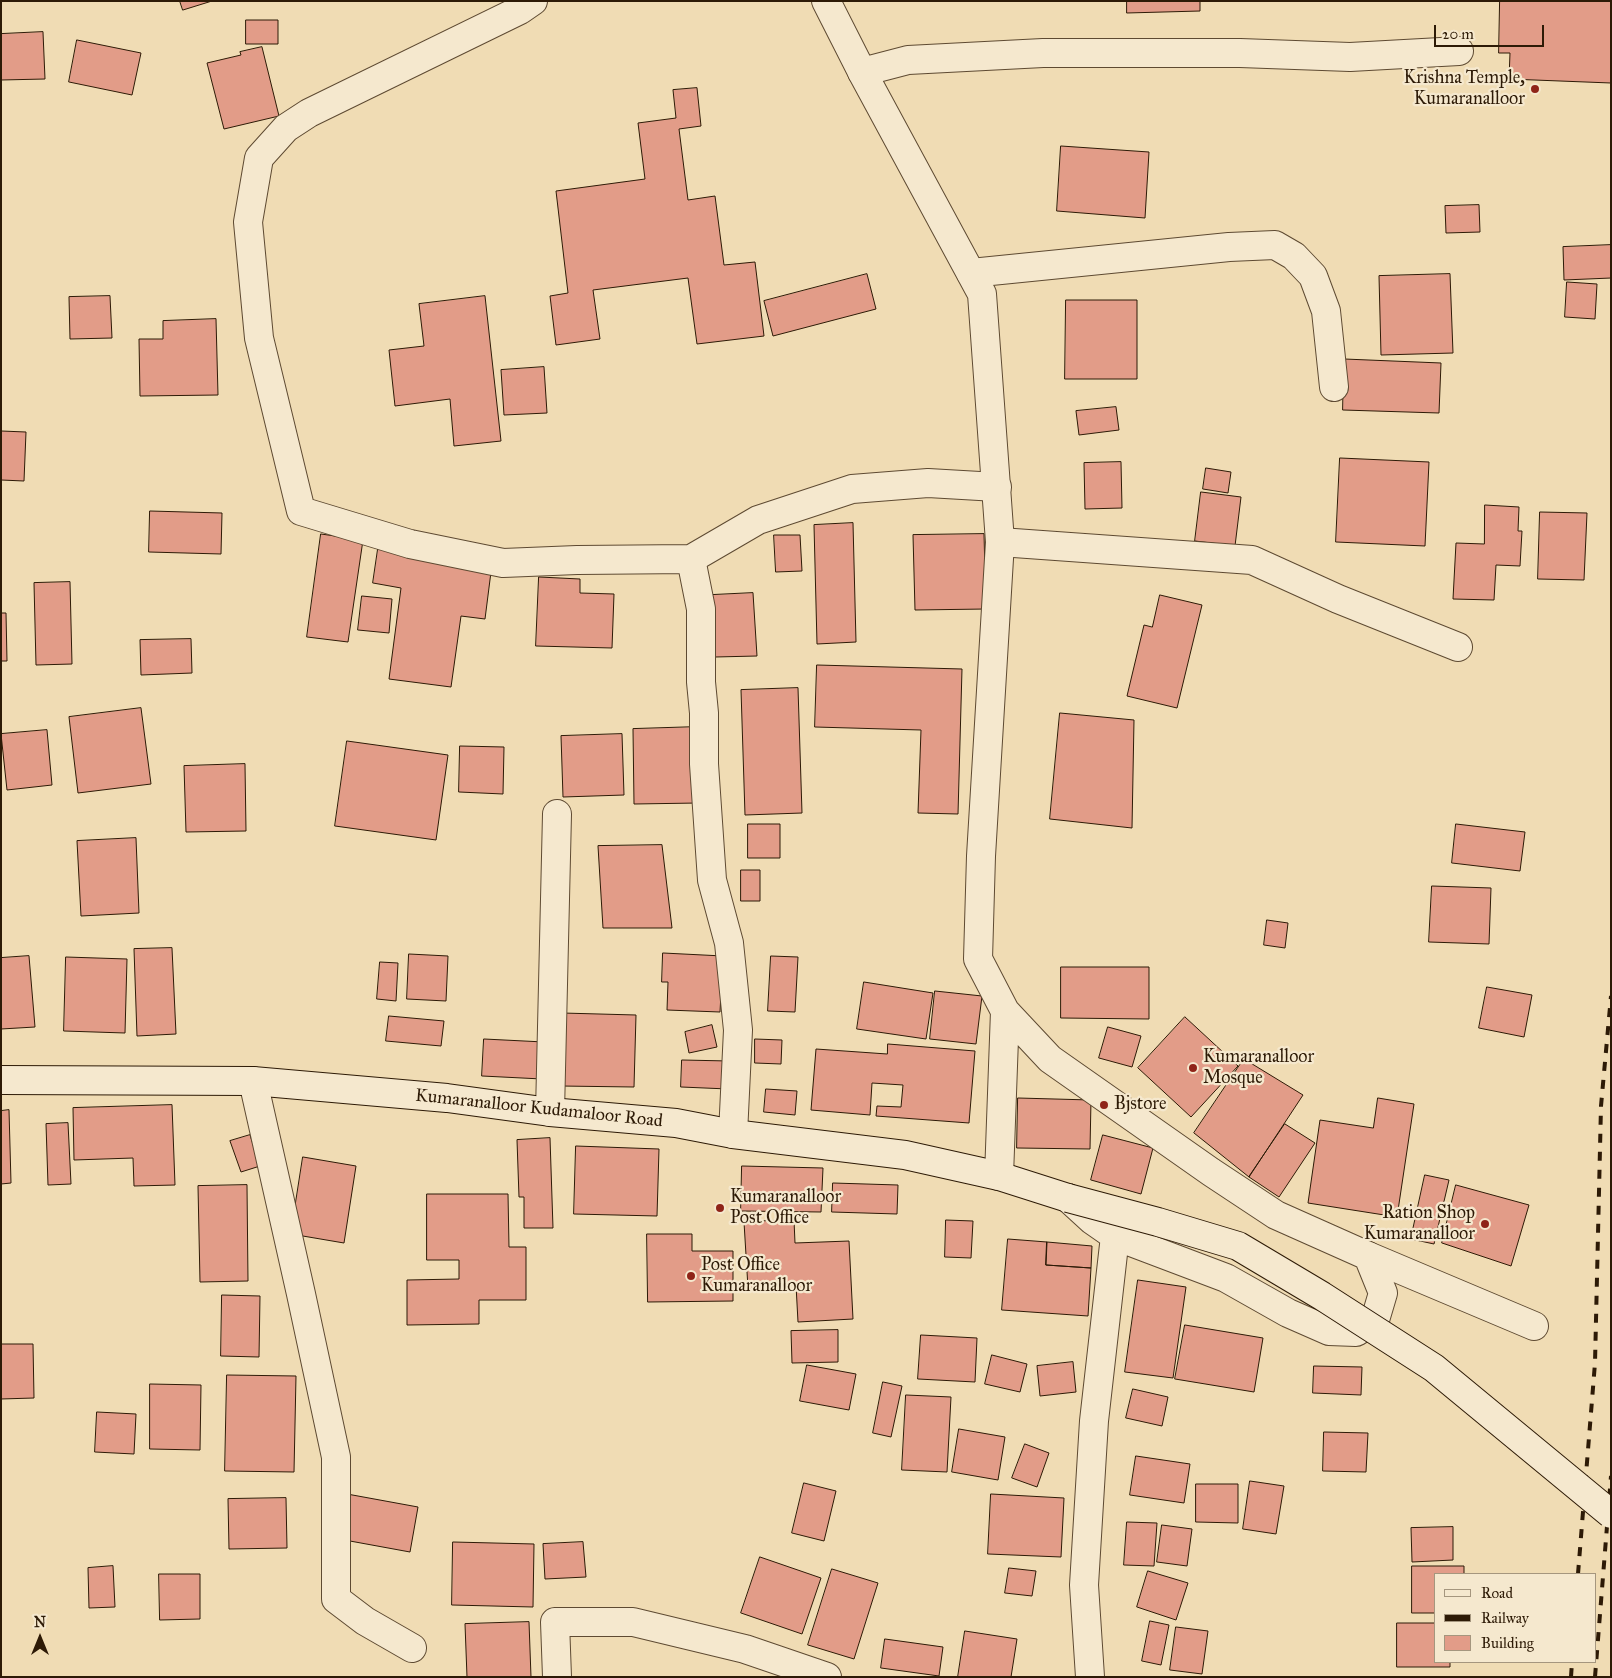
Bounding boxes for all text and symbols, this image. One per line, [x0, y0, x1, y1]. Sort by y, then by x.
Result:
scale bar [1437, 15, 1547, 47]
text: 20 m [1442, 25, 1474, 43]
place label: Krishna Temple, Kumaranalloor [1403, 68, 1525, 110]
marker: Krishna Temple, Kumaranalloor [1529, 83, 1541, 95]
place label: Kumaranalloor Mosque [1203, 1047, 1314, 1090]
marker: Kumaranalloor Mosque [1187, 1062, 1199, 1074]
street label: Kumaranalloor Kudamaloor Road [414, 1085, 664, 1133]
place label: Bjstore [1114, 1094, 1166, 1116]
marker: Bjstore [1098, 1099, 1110, 1111]
place label: Kumaranalloor Post Office [730, 1187, 841, 1230]
marker: Kumaranalloor Post Office [714, 1202, 726, 1214]
place label: Ration Shop Kumaranalloor [1364, 1203, 1475, 1246]
marker: Ration Shop Kumaranalloor [1479, 1218, 1491, 1230]
place label: Post Office Kumaranalloor [701, 1255, 812, 1298]
marker: Post Office Kumaranalloor [685, 1270, 697, 1282]
legend [1434, 1573, 1597, 1663]
text: Road [1481, 1584, 1513, 1602]
text: Railway [1481, 1609, 1529, 1627]
north arrow [15, 1613, 65, 1663]
text: N [34, 1614, 46, 1631]
text: Building [1481, 1634, 1534, 1652]

